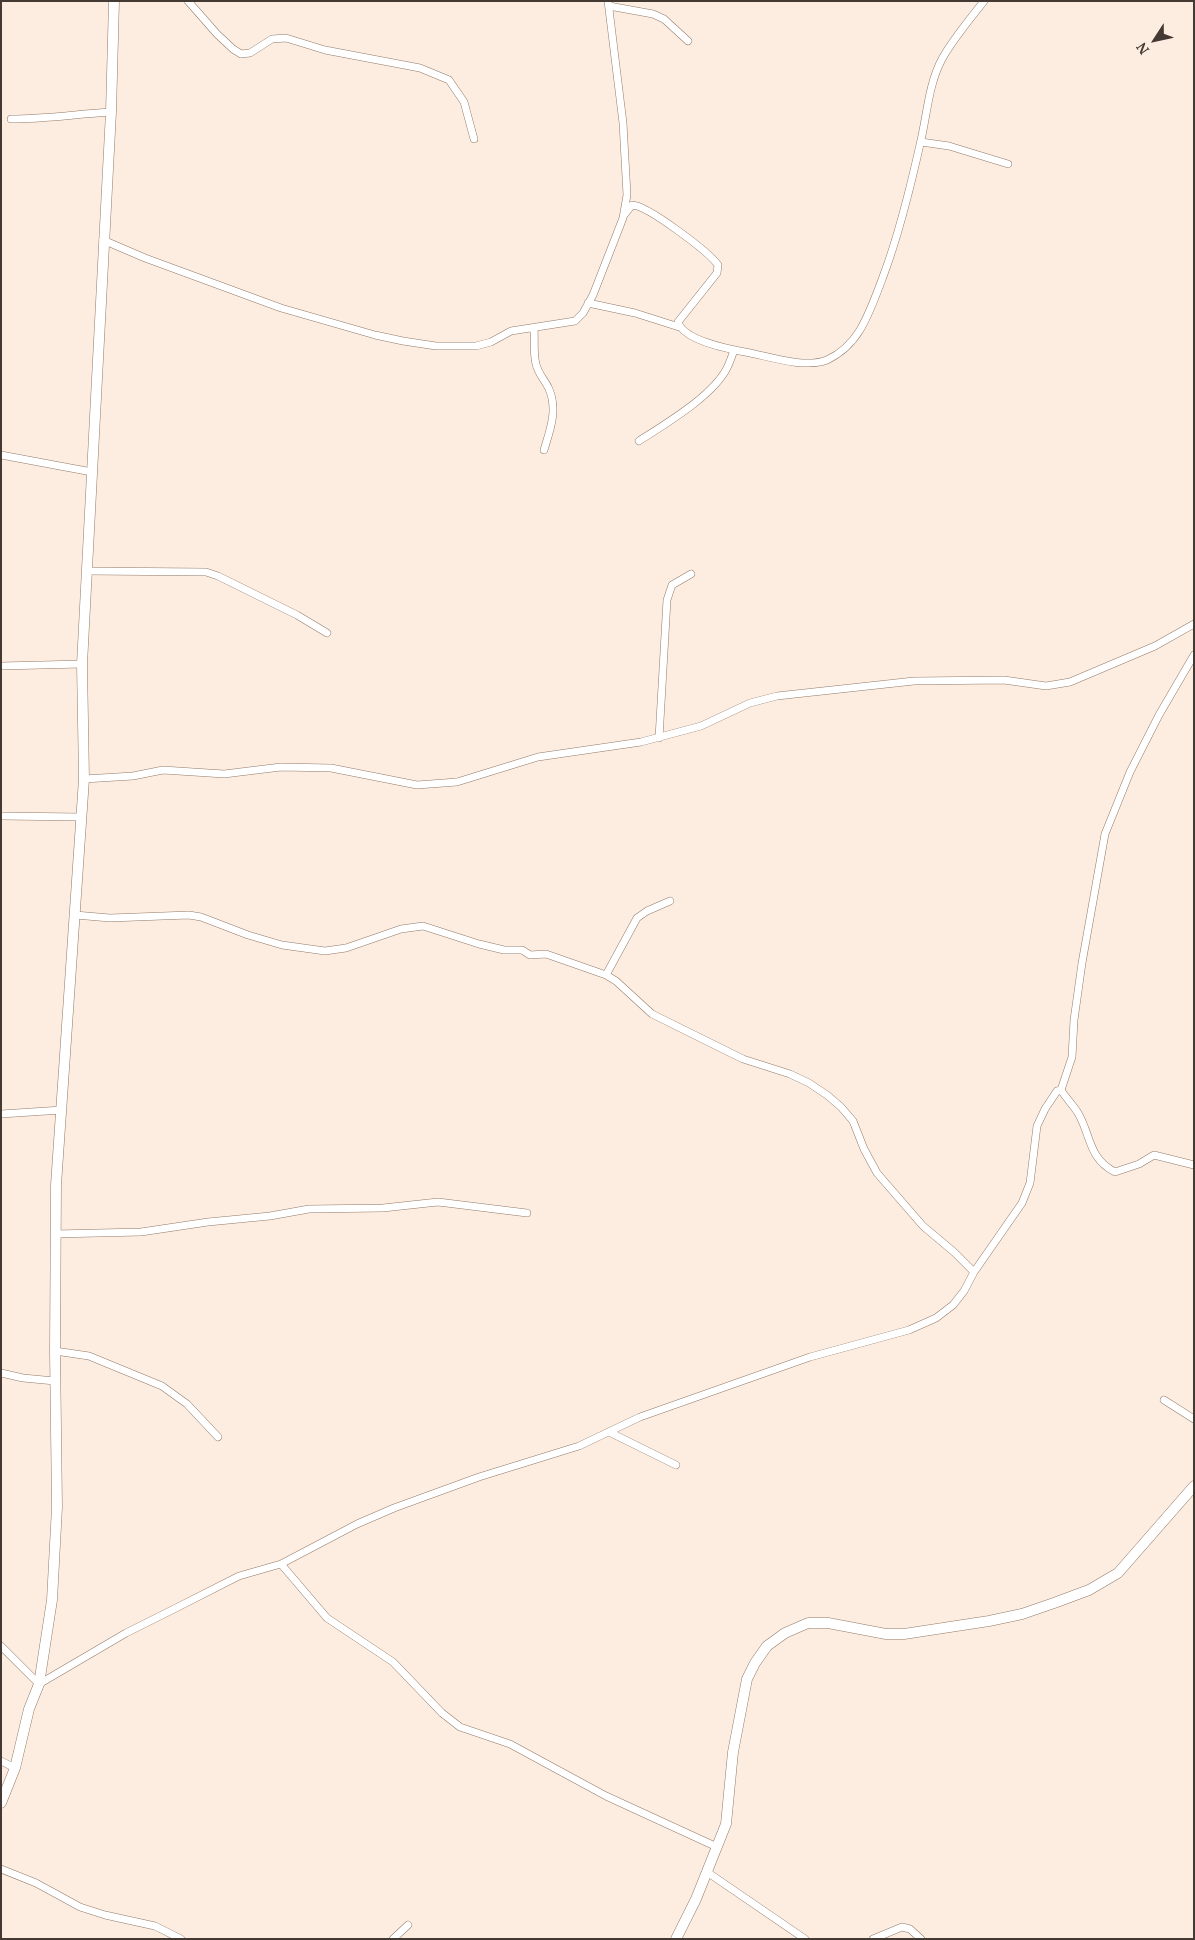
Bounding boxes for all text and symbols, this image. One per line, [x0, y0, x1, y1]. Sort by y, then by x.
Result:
north arrow [1130, 15, 1180, 65]
text: N [1131, 39, 1153, 59]

